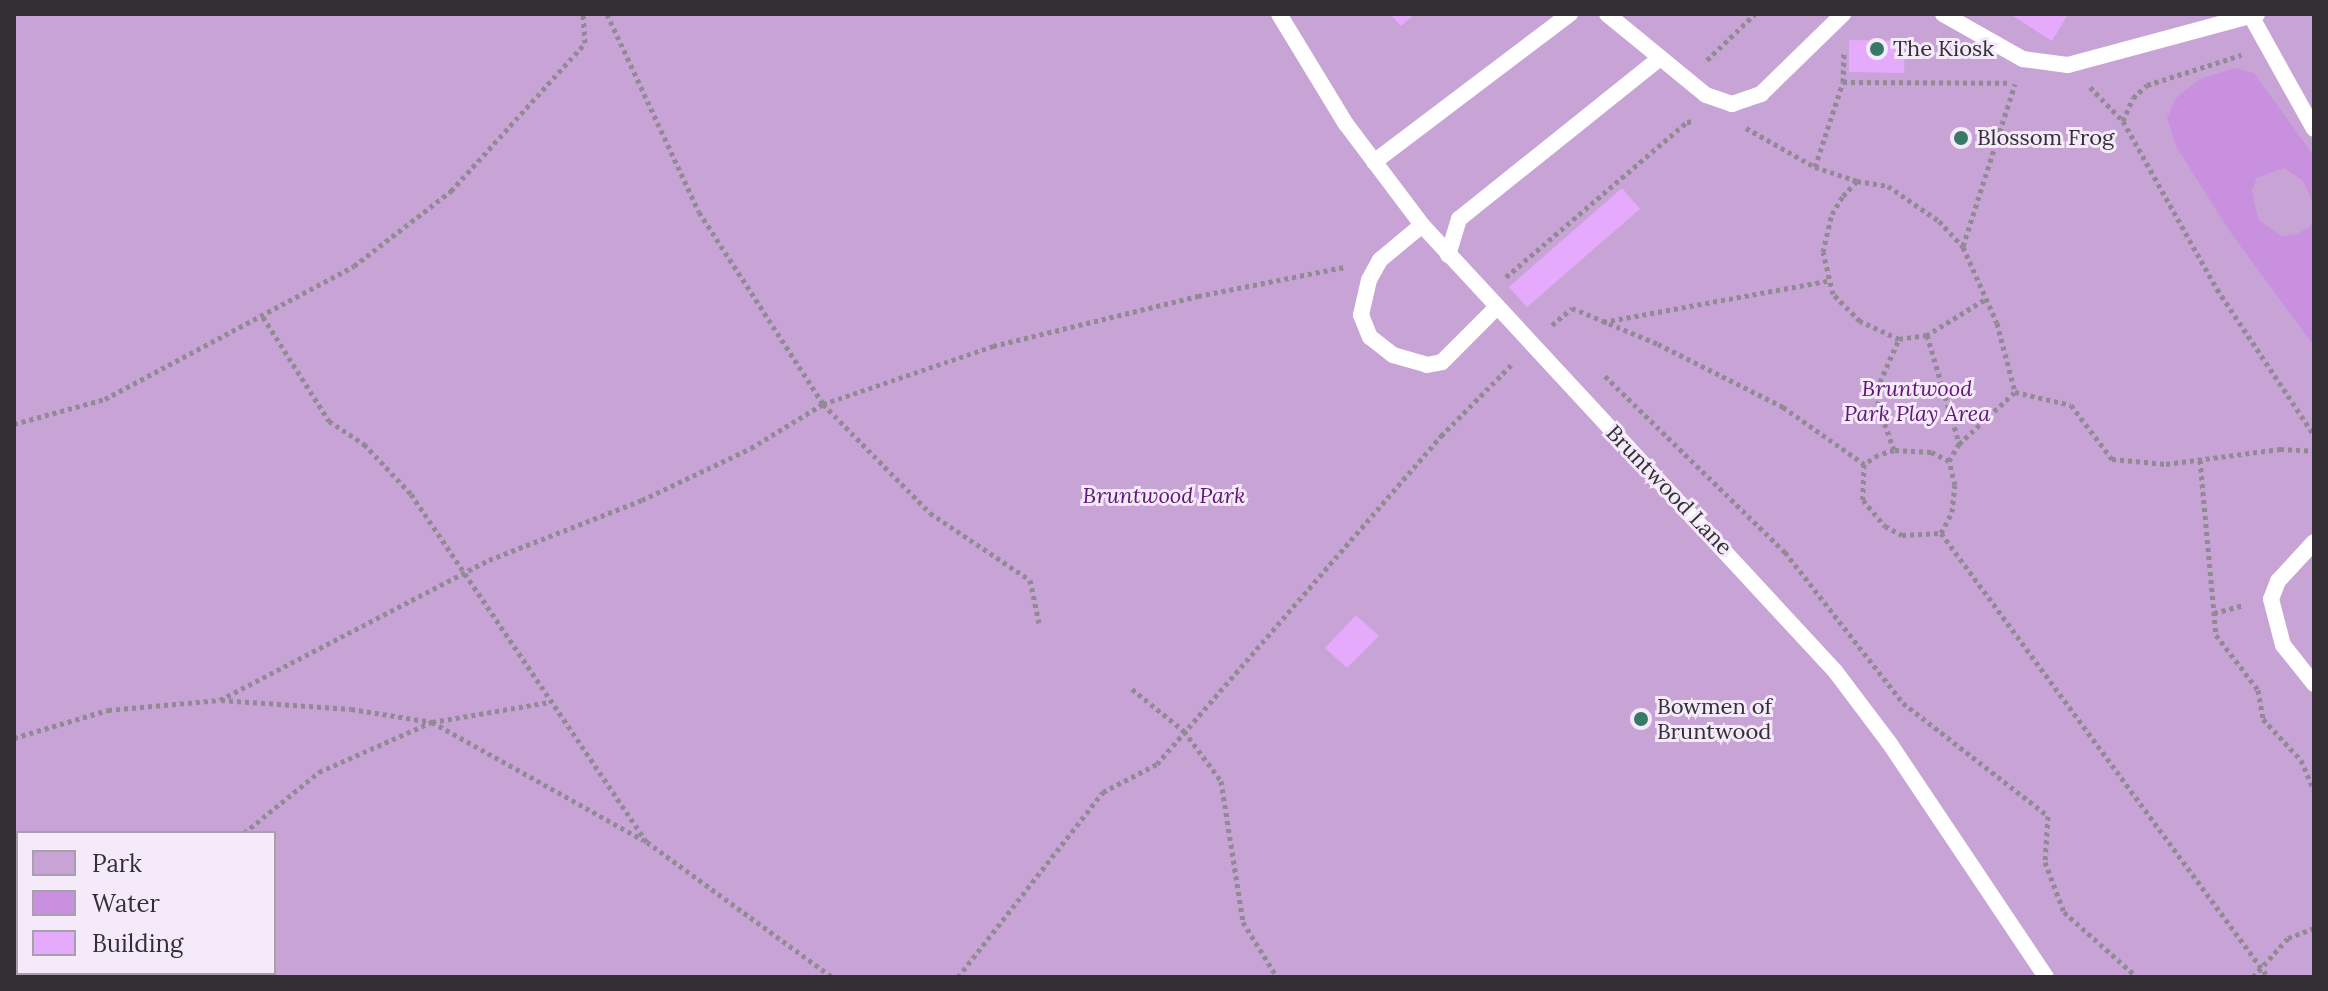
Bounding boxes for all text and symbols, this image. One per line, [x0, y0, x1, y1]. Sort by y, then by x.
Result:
place label: The Kiosk [1893, 36, 1994, 62]
marker: The Kiosk [1868, 40, 1886, 58]
place label: Blossom Frog [1977, 125, 2114, 151]
marker: Blossom Frog [1952, 129, 1970, 147]
park label: Bruntwood Park Play Area [1844, 375, 1990, 426]
street label: Bruntwood Lane [1600, 420, 1738, 560]
park label: Bruntwood Park [1083, 483, 1245, 509]
place label: Bowmen of Bruntwood [1657, 693, 1772, 744]
marker: Bowmen of Bruntwood [1632, 710, 1650, 728]
legend [16, 831, 276, 975]
text: Park [92, 848, 142, 879]
text: Water [92, 888, 160, 919]
text: Building [92, 928, 183, 959]

